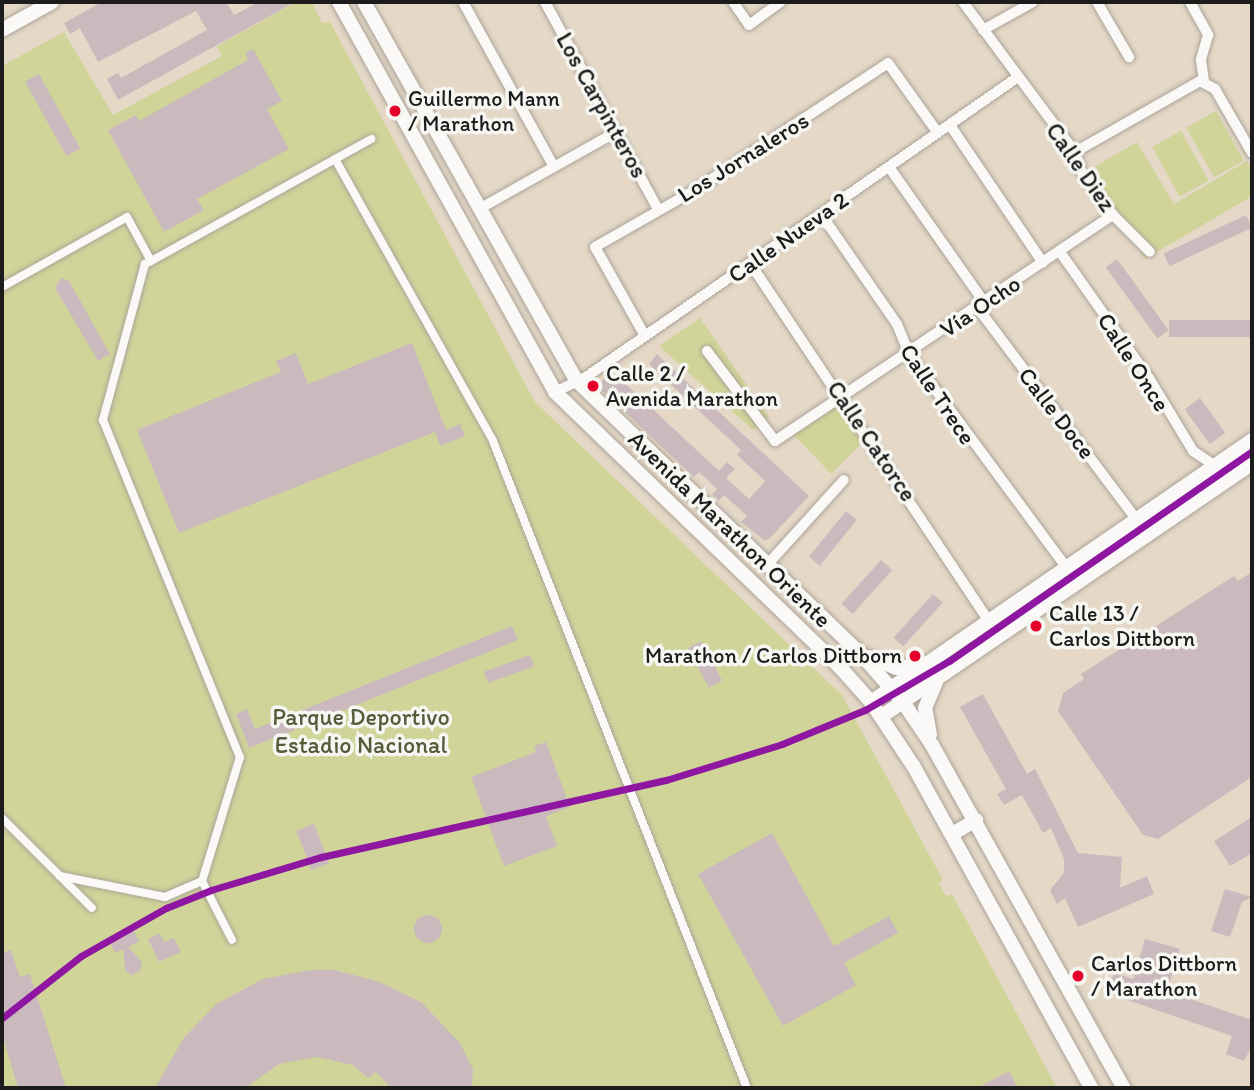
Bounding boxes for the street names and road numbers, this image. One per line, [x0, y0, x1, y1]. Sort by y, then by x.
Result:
street label: Los Carpinteros [550, 27, 654, 183]
street label: Los Jornaleros [672, 105, 814, 209]
street label: Calle Diez [1040, 117, 1122, 217]
street label: Calle Nueva 2 [722, 185, 854, 289]
street label: Vía Ocho [934, 269, 1026, 343]
street label: Calle Once [1092, 307, 1176, 417]
street label: Calle Trece [894, 339, 982, 449]
street label: Calle Doce [1012, 361, 1102, 465]
street label: Calle Catorce [821, 375, 923, 507]
street label: Avenida Marathon Oriente [623, 425, 837, 633]

